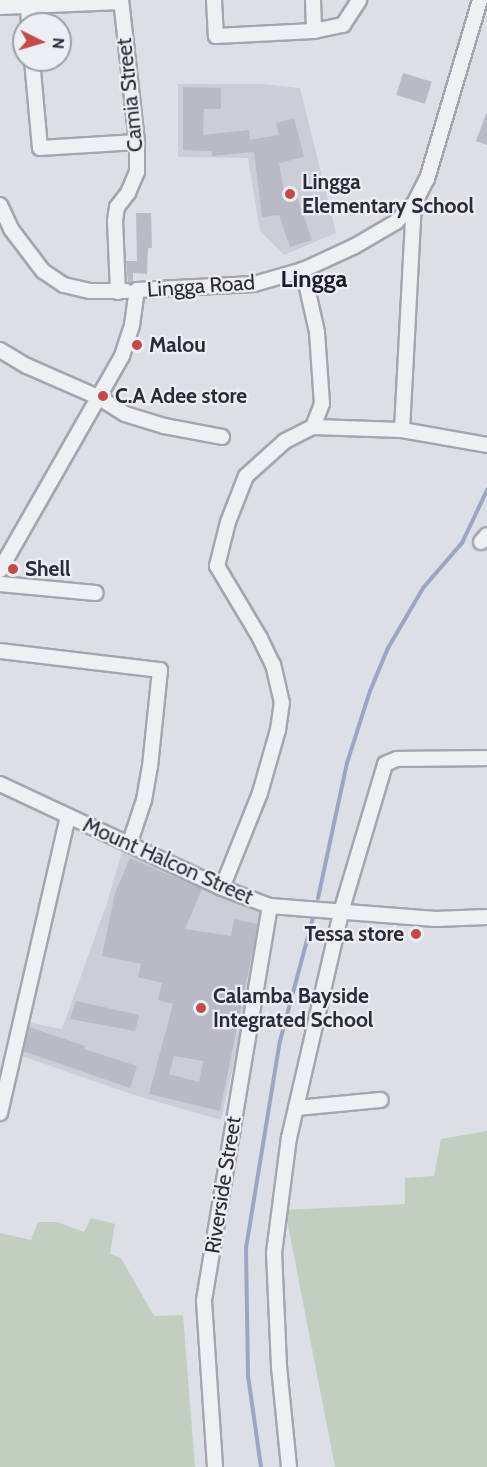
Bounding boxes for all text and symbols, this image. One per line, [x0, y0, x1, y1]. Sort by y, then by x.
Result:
north arrow [12, 12, 72, 72]
text: N [48, 37, 68, 50]
street label: Camia Street [111, 37, 149, 153]
place label: Lingga Elementary School [302, 169, 474, 219]
marker: Lingga Elementary School [283, 187, 297, 201]
district label: Lingga [280, 265, 348, 293]
street label: Lingga Road [146, 270, 256, 302]
place label: Malou [149, 332, 206, 358]
marker: Malou [130, 338, 144, 352]
place label: C.A Adee store [115, 383, 247, 409]
marker: C.A Adee store [96, 389, 110, 403]
place label: Shell [25, 556, 70, 582]
marker: Shell [6, 562, 20, 576]
street label: Mount Halcon Street [79, 812, 257, 910]
place label: Tessa store [305, 921, 404, 947]
marker: Tessa store [409, 927, 423, 941]
place label: Calamba Bayside Integrated School [213, 983, 373, 1033]
marker: Calamba Bayside Integrated School [194, 1001, 208, 1015]
street label: Riverside Street [200, 1115, 246, 1255]

